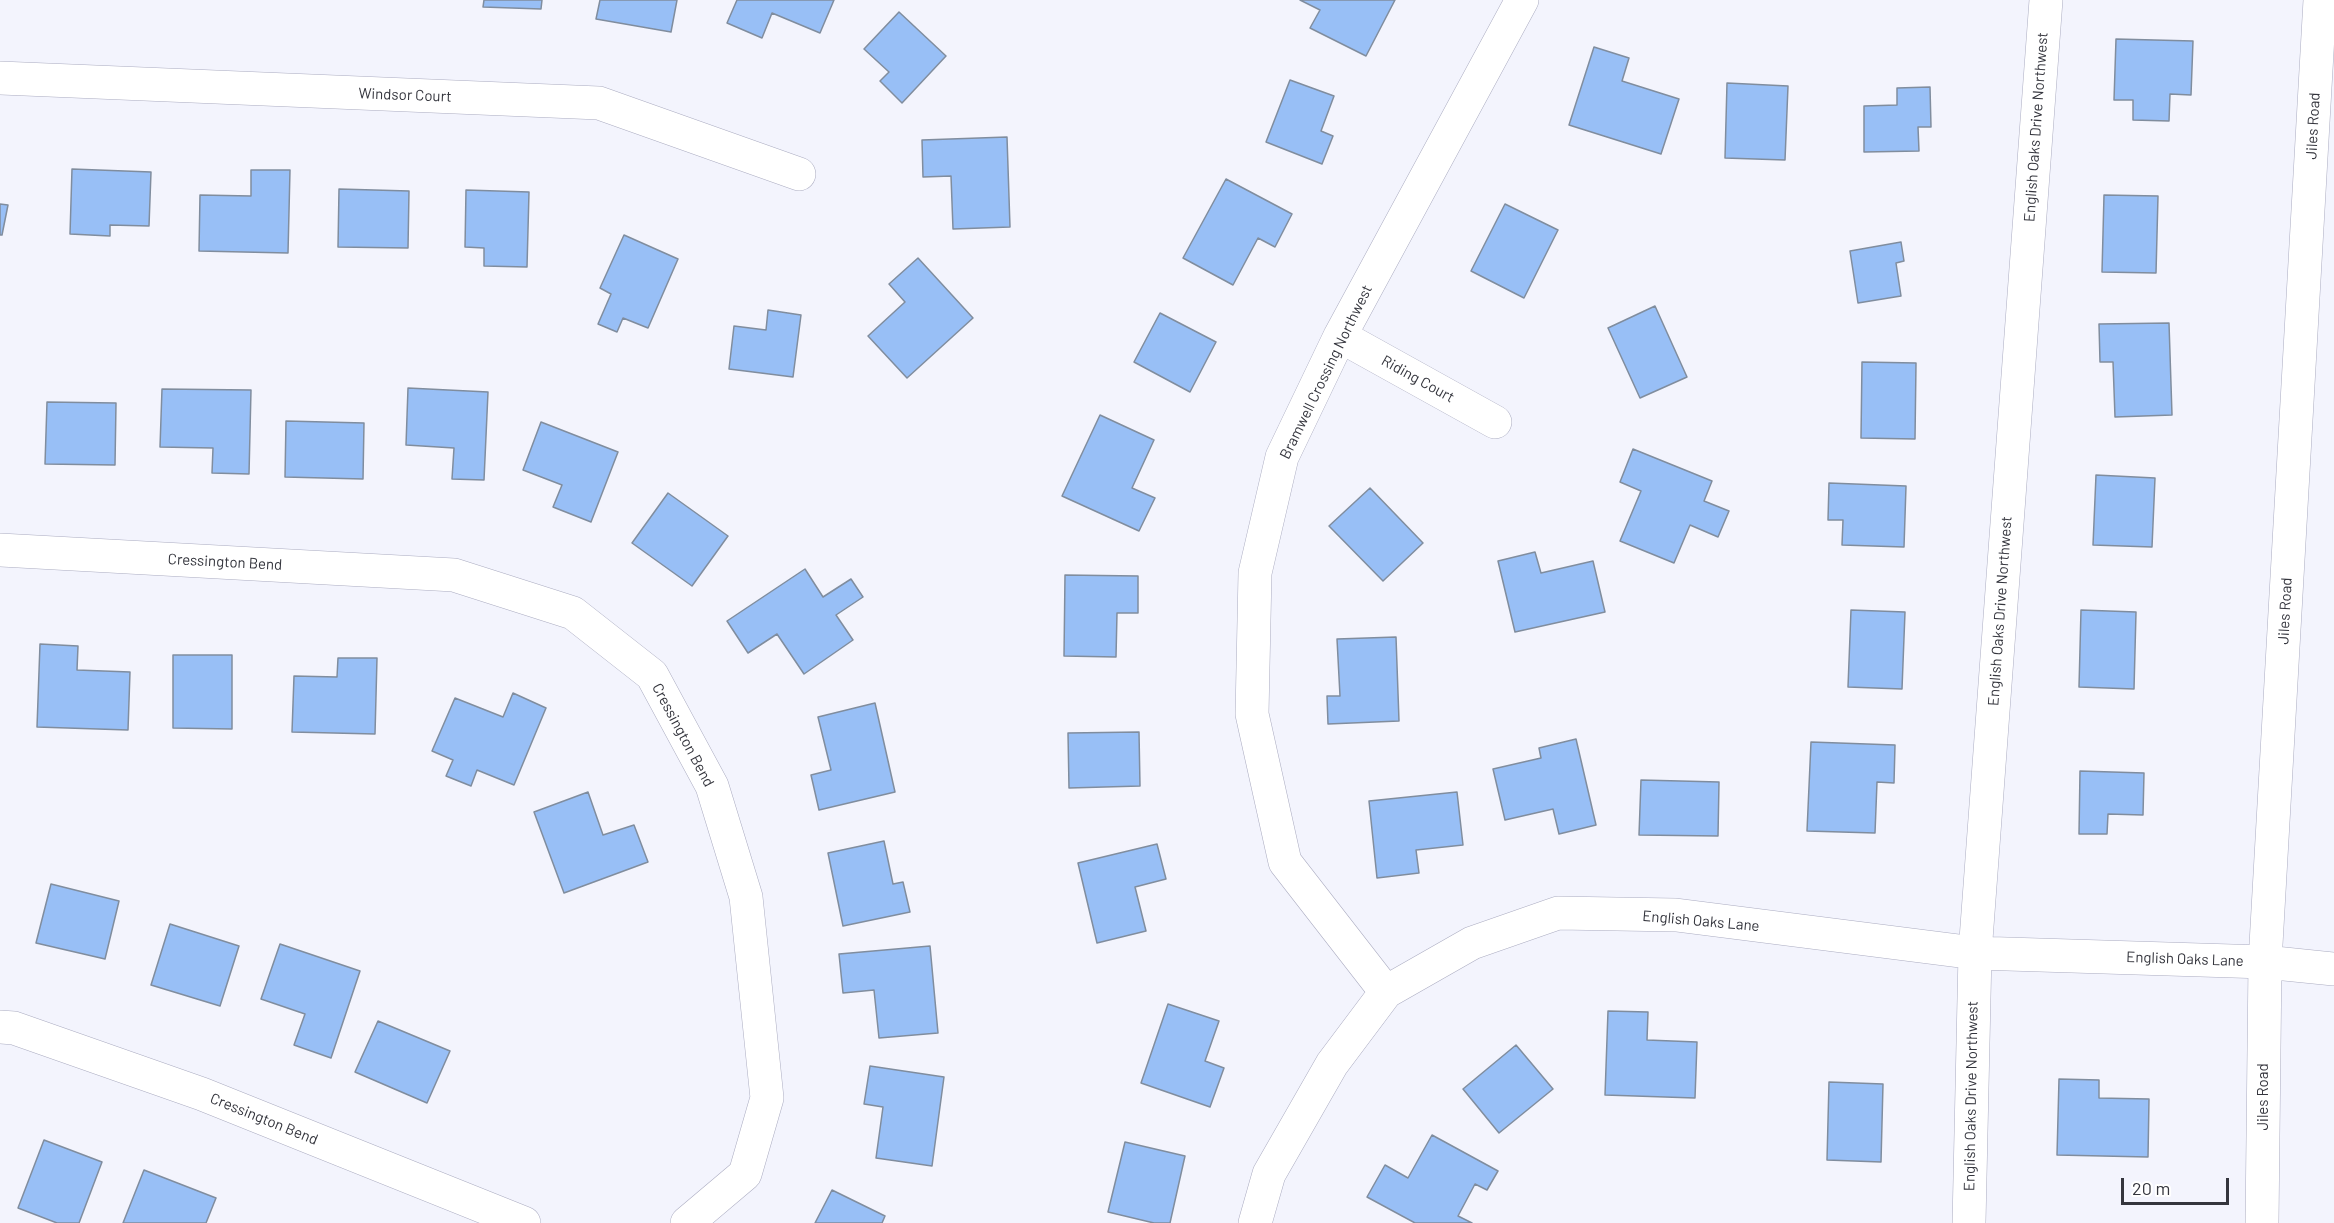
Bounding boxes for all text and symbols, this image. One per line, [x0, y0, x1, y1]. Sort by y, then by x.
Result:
street label: English Oaks Drive Northwest [2020, 31, 2052, 223]
street label: Windsor Court [358, 84, 452, 106]
street label: Jiles Road [2302, 92, 2324, 160]
street label: Bramwell Crossing Northwest [1276, 282, 1376, 462]
street label: Riding Court [1378, 352, 1458, 406]
street label: English Oaks Drive Northwest [1984, 515, 2016, 707]
street label: Cressington Bend [167, 550, 283, 574]
street label: Jiles Road [2274, 577, 2296, 645]
street label: Cressington Bend [648, 680, 718, 790]
street label: English Oaks Lane [1642, 907, 1760, 935]
street label: English Oaks Lane [2126, 948, 2244, 970]
street label: English Oaks Drive Northwest [1960, 1001, 1982, 1191]
street label: Jiles Road [2254, 1063, 2272, 1131]
street label: Cressington Bend [208, 1089, 320, 1149]
scale bar [2124, 1166, 2232, 1204]
text: 20 m [2132, 1177, 2170, 1199]

